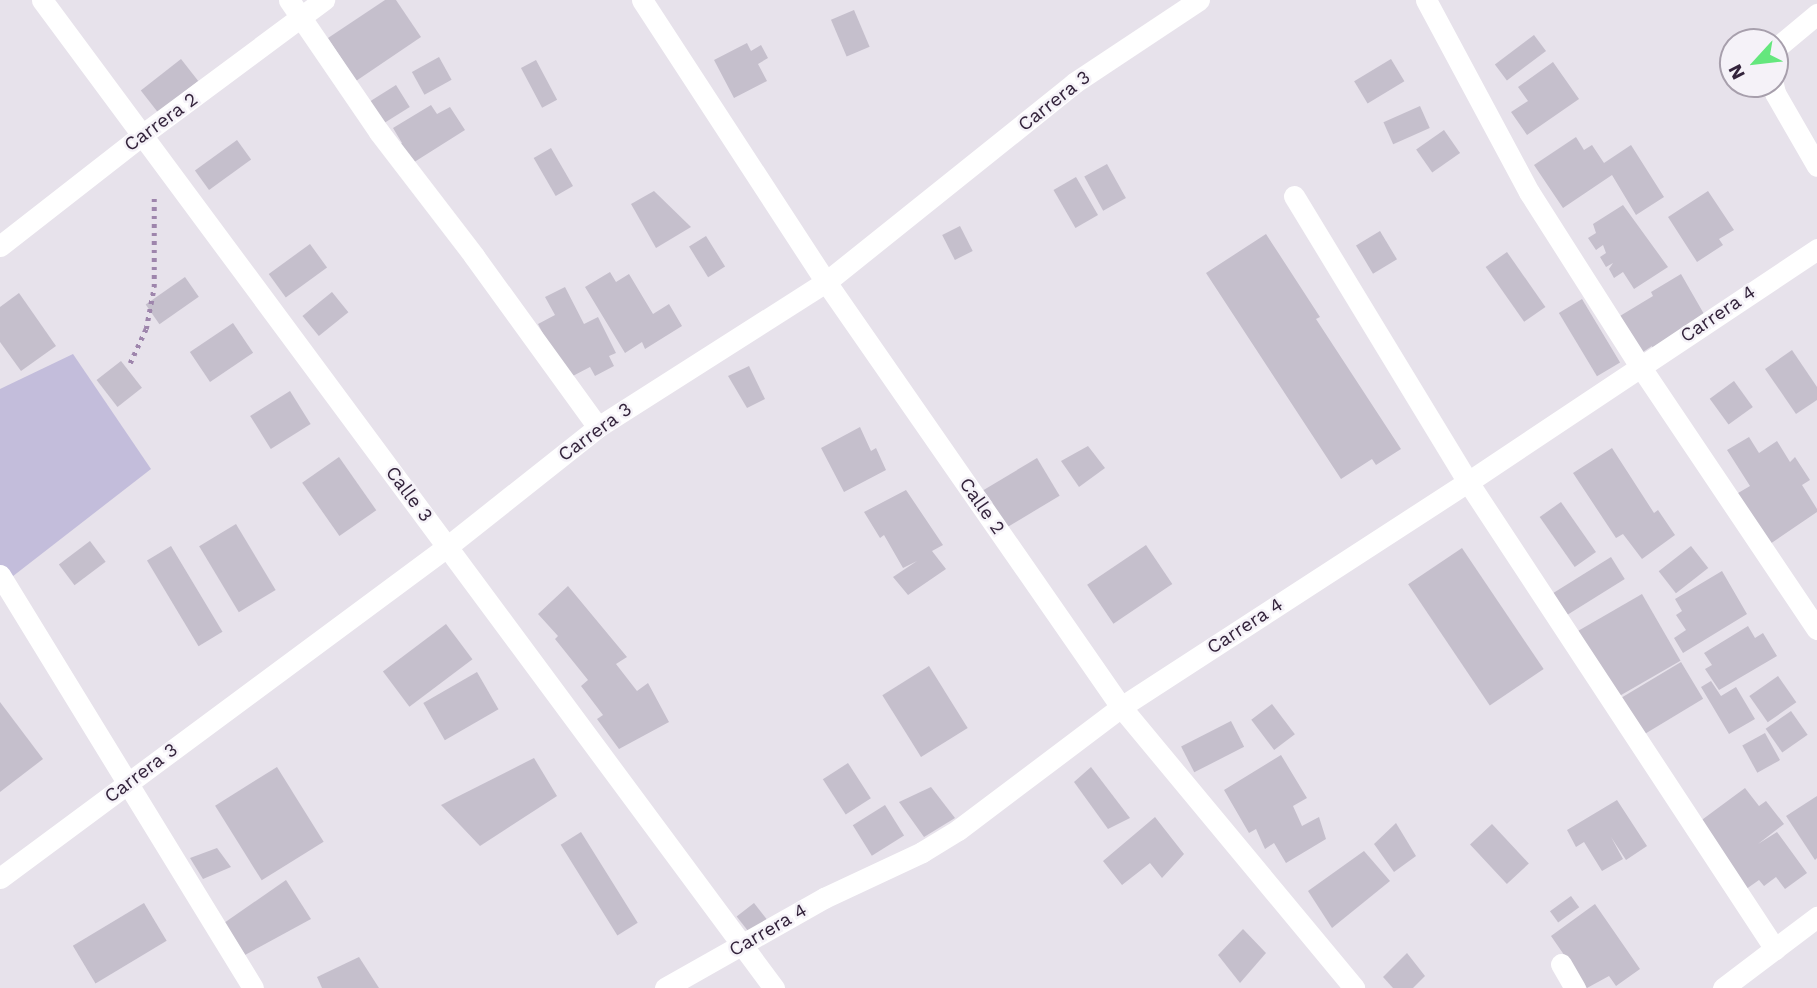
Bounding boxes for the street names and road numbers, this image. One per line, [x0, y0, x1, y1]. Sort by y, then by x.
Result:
street label: Carrera 3 [1013, 66, 1095, 136]
street label: Carrera 2 [120, 88, 202, 156]
street label: Carrera 4 [1676, 280, 1760, 348]
street label: Carrera 3 [554, 398, 636, 466]
street label: Calle 3 [381, 462, 437, 526]
street label: Calle 2 [954, 473, 1010, 539]
street label: Carrera 4 [1203, 593, 1287, 659]
street label: Carrera 3 [100, 738, 182, 808]
street label: Carrera 4 [725, 899, 811, 961]

